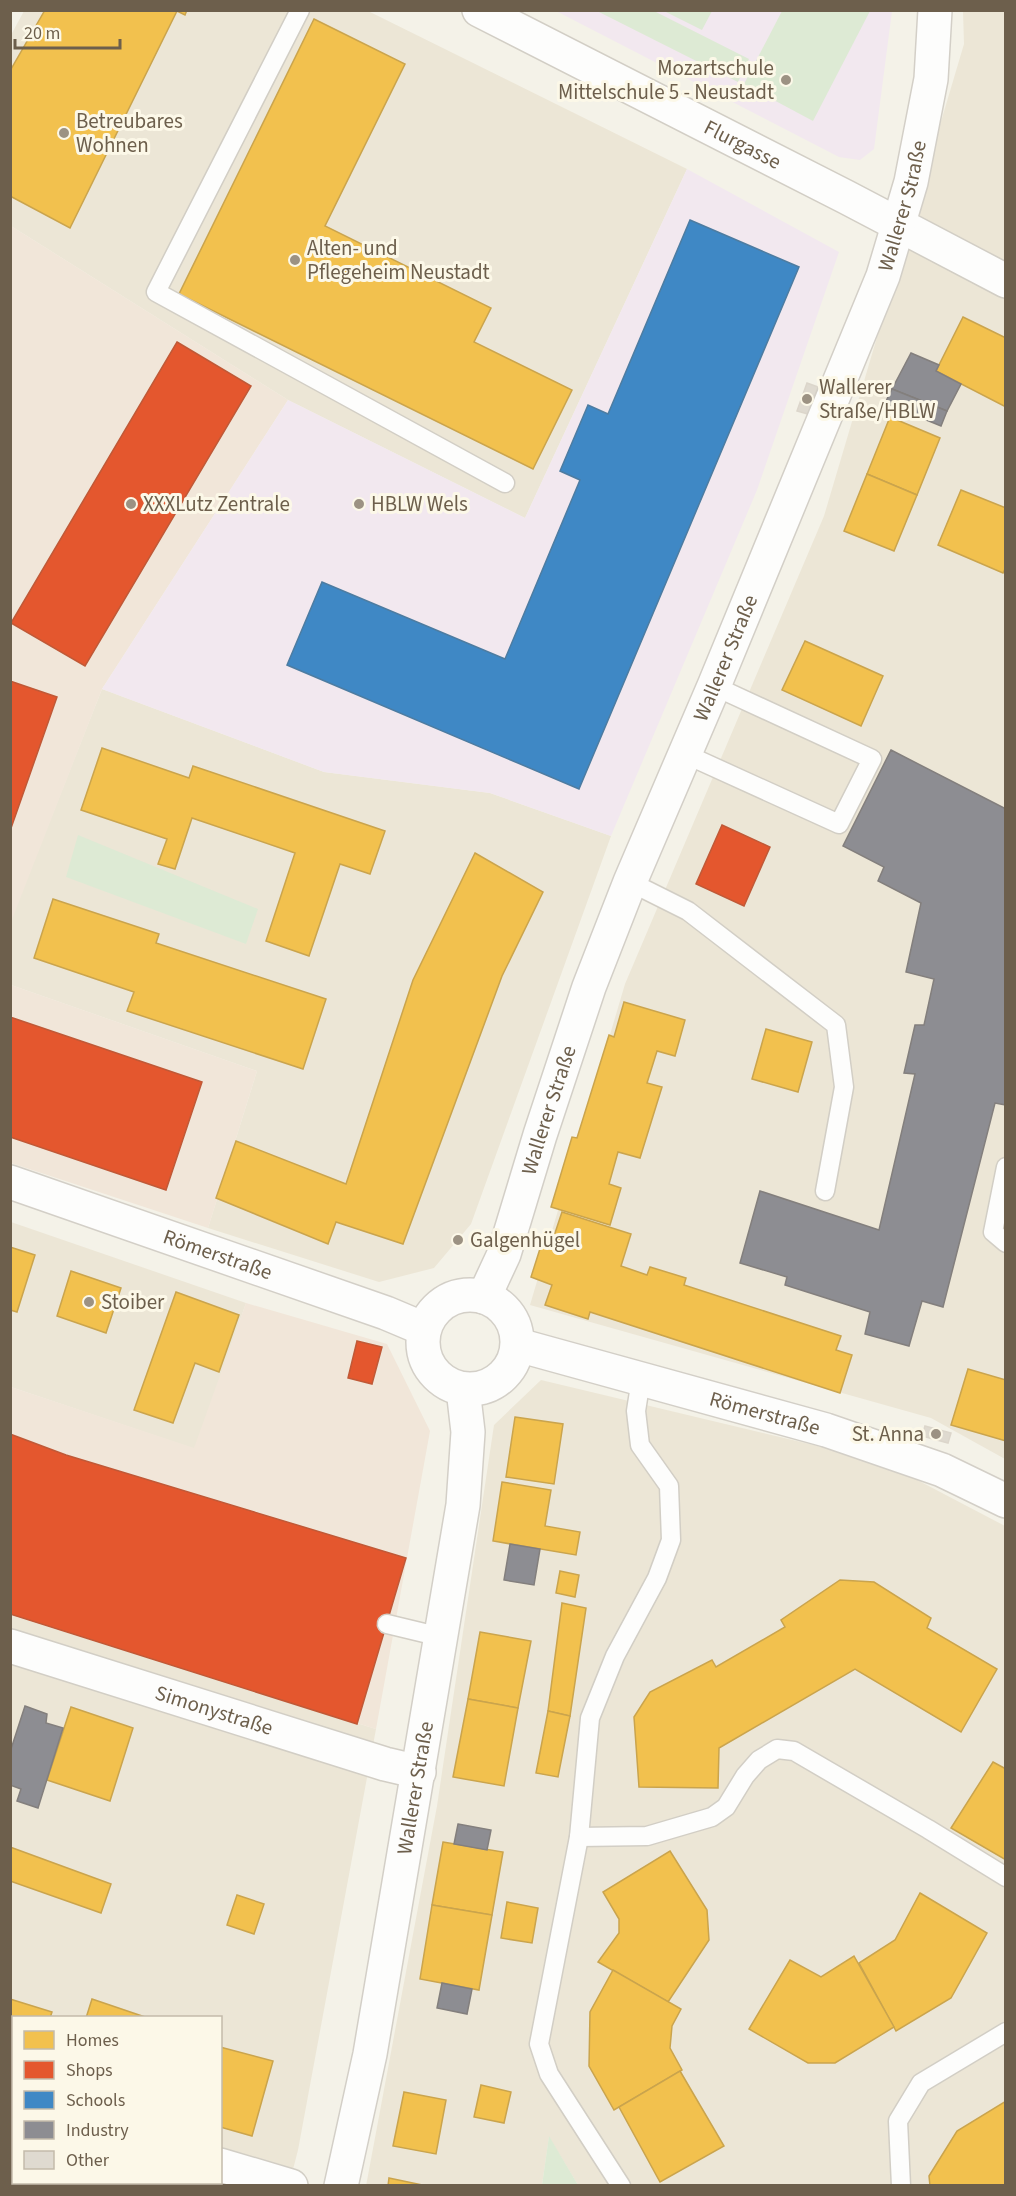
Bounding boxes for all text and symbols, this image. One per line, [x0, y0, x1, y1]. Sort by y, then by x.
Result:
scale bar [15, 12, 120, 50]
text: 20 m [24, 21, 60, 46]
place label: Mozartschule Mittelschule 5 - Neustadt [558, 53, 774, 107]
marker: Mozartschule Mittelschule 5 - Neustadt [779, 73, 793, 87]
place label: Betreubares Wohnen [76, 106, 183, 160]
street label: Flurgasse [699, 112, 787, 177]
marker: Betreubares Wohnen [57, 126, 71, 140]
street label: Wallerer Straße [870, 138, 934, 275]
place label: Alten- und Pflegeheim Neustadt [307, 233, 490, 287]
marker: Alten- und Pflegeheim Neustadt [288, 253, 302, 267]
place label: Wallerer Straße/HBLW [819, 372, 936, 426]
marker: Wallerer Straße/HBLW [800, 392, 814, 406]
place label: XXXLutz Zentrale [143, 489, 290, 519]
place label: HBLW Wels [371, 489, 468, 519]
marker: XXXLutz Zentrale [124, 497, 138, 511]
marker: HBLW Wels [352, 497, 366, 511]
street label: Wallerer Straße [686, 590, 765, 726]
street label: Wallerer Straße [514, 1041, 584, 1179]
street label: Römerstraße [159, 1222, 276, 1287]
place label: Galgenhügel [470, 1225, 580, 1255]
marker: Galgenhügel [451, 1233, 465, 1247]
place label: Stoiber [101, 1287, 165, 1317]
marker: Stoiber [82, 1295, 96, 1309]
street label: Römerstraße [706, 1384, 824, 1443]
place label: St. Anna [852, 1419, 924, 1449]
marker: St. Anna [929, 1427, 943, 1441]
street label: Simonystraße [151, 1678, 277, 1743]
street label: Wallerer Straße [389, 1719, 441, 1857]
legend [12, 2016, 222, 2184]
text: Homes [66, 2028, 119, 2053]
text: Shops [66, 2058, 113, 2083]
text: Schools [66, 2088, 125, 2113]
text: Industry [66, 2118, 129, 2143]
text: Other [66, 2148, 110, 2173]

